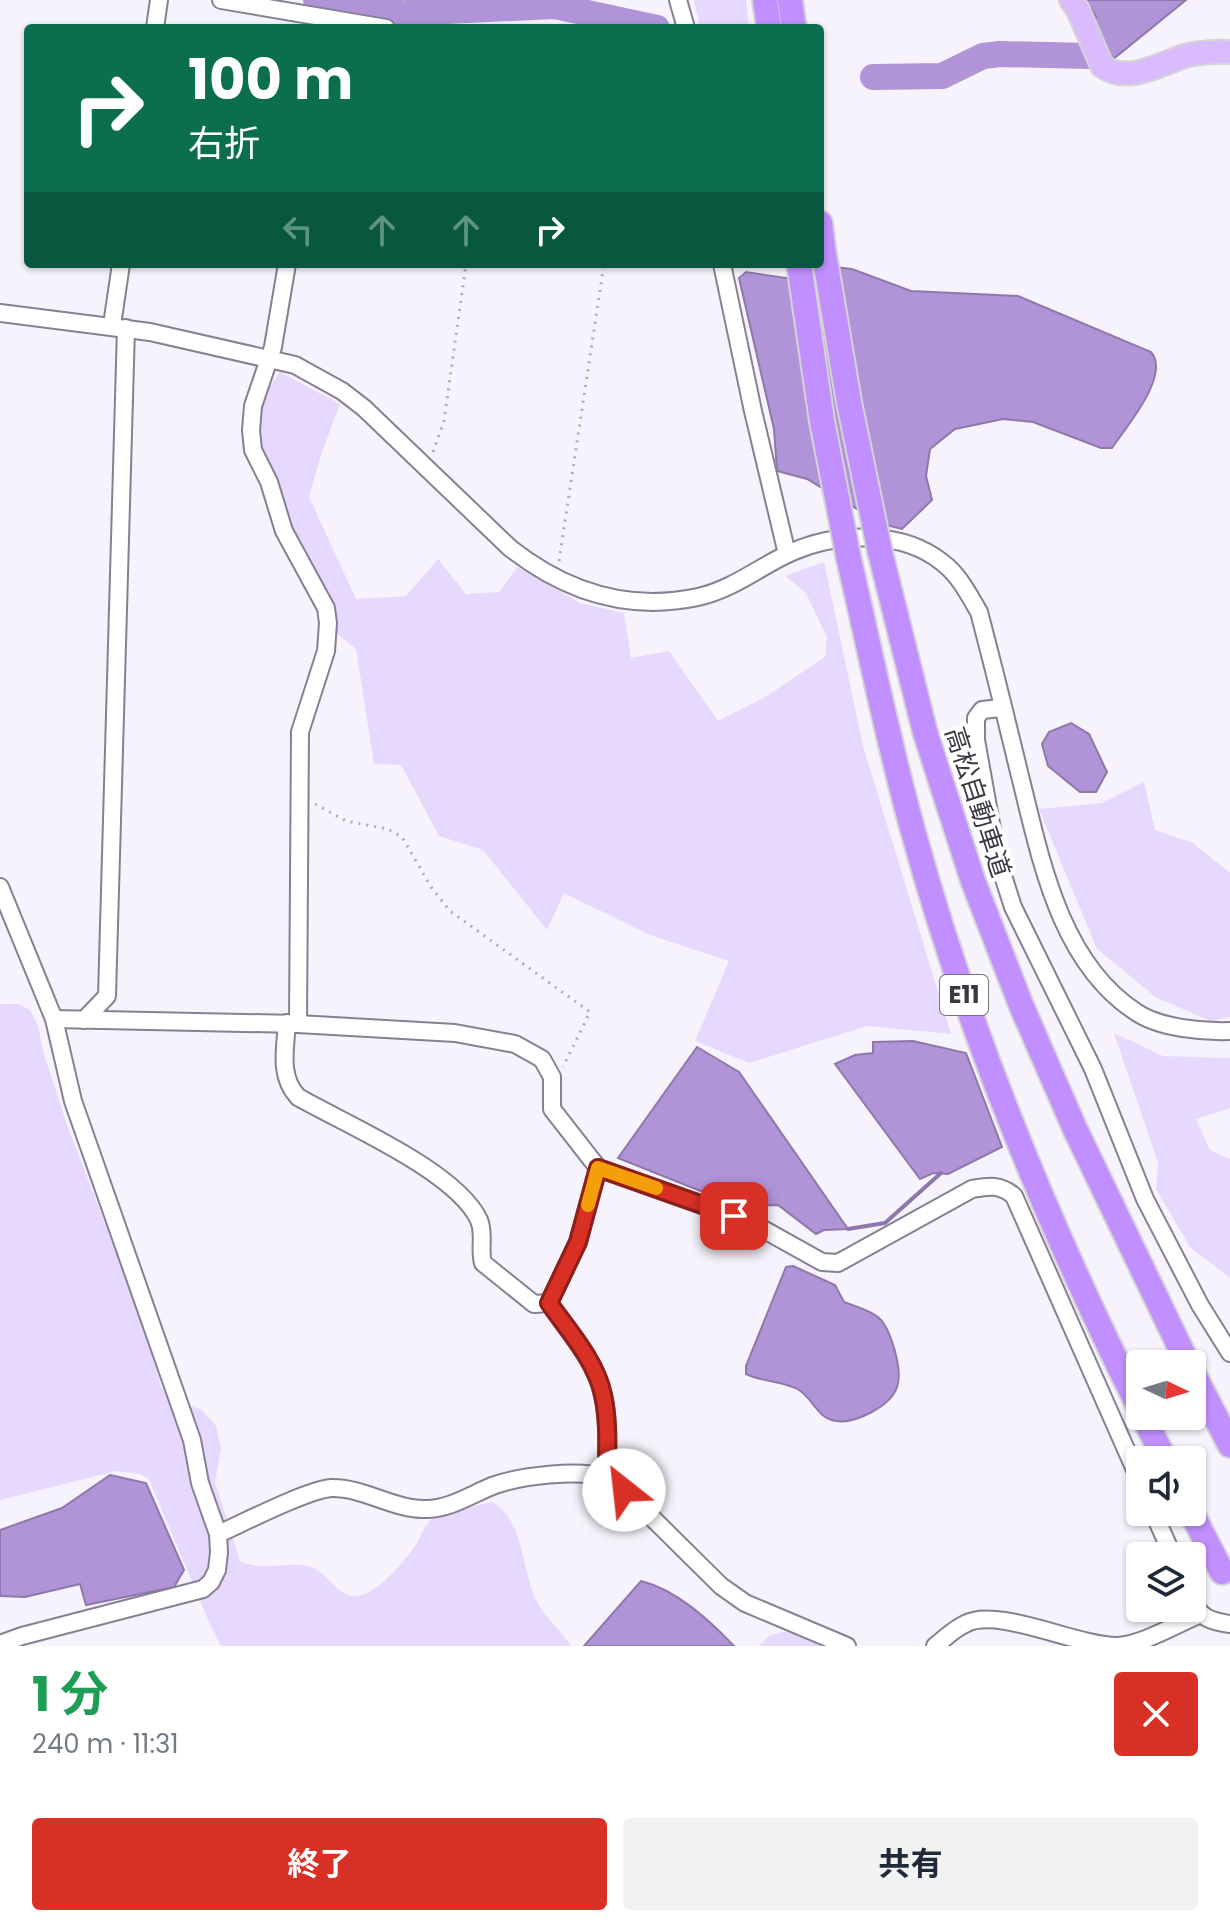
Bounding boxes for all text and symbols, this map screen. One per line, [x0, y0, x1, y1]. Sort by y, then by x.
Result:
text: 100 m [188, 40, 353, 119]
icon: right [56, 56, 160, 160]
text: 右折 [188, 118, 260, 169]
icon: left [276, 208, 320, 252]
icon: ahead [360, 208, 404, 252]
icon: ahead [444, 208, 488, 252]
icon: right [528, 208, 572, 252]
street label: 高松自動車道 [937, 722, 1019, 882]
road number: E11 [940, 975, 988, 1015]
pin [700, 1182, 768, 1250]
icon: arrive [712, 1194, 756, 1238]
north arrow [1126, 1350, 1206, 1430]
map controls [1126, 1350, 1206, 1622]
button: sound [1126, 1446, 1206, 1526]
position arrow [582, 1448, 666, 1532]
button: layers [1126, 1542, 1206, 1622]
text: 1 分 [32, 1661, 108, 1728]
button: close [1114, 1672, 1198, 1756]
text: 240 m · 11:31 [32, 1726, 179, 1762]
button: 終了 [32, 1818, 607, 1910]
button: 共有 [623, 1818, 1198, 1910]

